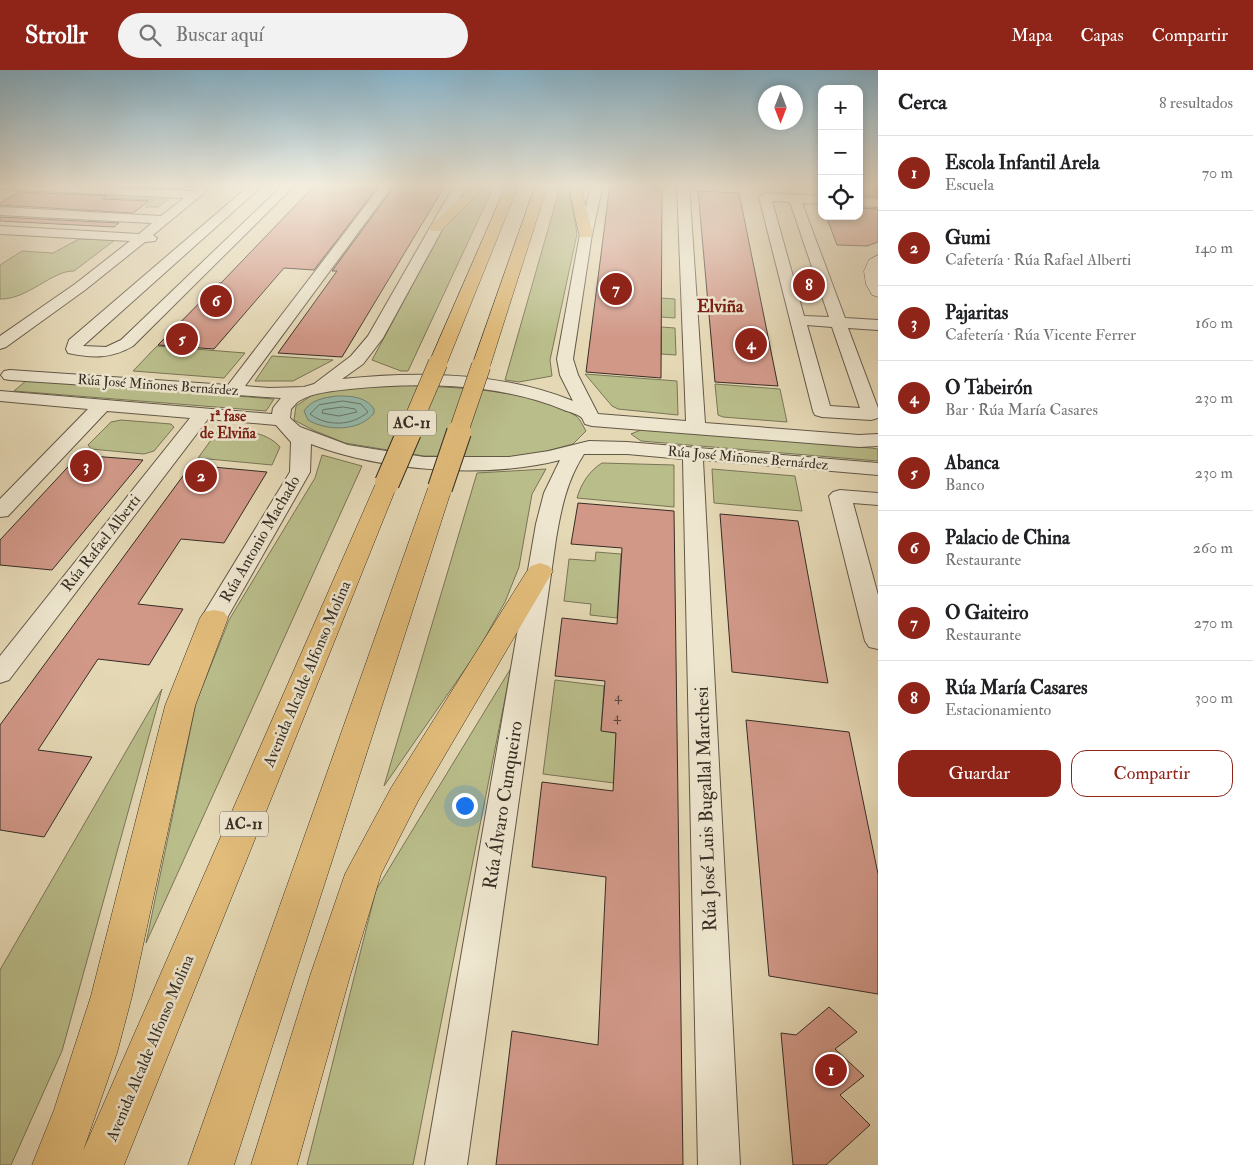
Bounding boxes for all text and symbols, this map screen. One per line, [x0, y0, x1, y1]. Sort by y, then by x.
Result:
search box [118, 13, 468, 58]
text: Strollr [25, 20, 88, 51]
icon: search [136, 21, 164, 49]
text: Buscar aquí [176, 23, 264, 47]
text: Mapa [1011, 24, 1053, 47]
text: Capas [1081, 24, 1124, 47]
text: Compartir [1152, 24, 1228, 47]
north arrow [758, 85, 803, 130]
map controls [818, 85, 863, 220]
button: + [818, 85, 863, 130]
text: Cerca [898, 89, 947, 116]
text: 8 resultados [1159, 93, 1233, 113]
button: − [818, 130, 863, 175]
text: Escola Infantil Arela [945, 151, 1099, 175]
text: 1 [911, 163, 917, 183]
text: 70 m [1202, 163, 1233, 183]
button: locate [818, 175, 863, 220]
text: Escuela [945, 175, 994, 195]
text: Gumi [945, 226, 991, 250]
text: 2 [910, 238, 918, 258]
text: 140 m [1195, 238, 1233, 258]
text: Cafetería · Rúa Rafael Alberti [945, 250, 1131, 270]
pin: 8 [793, 266, 825, 304]
pin: 7 [600, 270, 632, 308]
pin: 6 [200, 282, 232, 320]
district label: Elviña [697, 295, 744, 318]
text: Pajaritas [945, 301, 1008, 325]
text: 3 [911, 313, 917, 333]
text: 160 m [1195, 313, 1233, 333]
pin: 5 [166, 320, 198, 358]
pin: 4 [735, 325, 767, 363]
text: Cafetería · Rúa Vicente Ferrer [945, 325, 1136, 345]
street label: Rúa José Miñones Bernárdez [77, 371, 239, 399]
text: O Tabeirón [945, 376, 1033, 400]
text: 4 [910, 388, 918, 408]
text: 230 m [1195, 388, 1233, 408]
text: Bar · Rúa María Casares [945, 400, 1098, 420]
district label: 1ª fase de Elviña [200, 407, 257, 443]
road number: AC-11 [388, 410, 436, 436]
street label: Rúa José Miñones Bernárdez [667, 442, 829, 474]
pin: 3 [70, 447, 102, 485]
text: Abanca [945, 451, 999, 475]
pin: 2 [185, 457, 217, 495]
text: 5 [910, 463, 918, 483]
text: 230 m [1195, 463, 1233, 483]
street label: Rúa Antonio Machado [216, 472, 305, 606]
text: Banco [945, 475, 984, 495]
street label: Rúa Rafael Alberti [57, 491, 145, 595]
text: Palacio de China [945, 526, 1070, 550]
text: 6 [910, 538, 918, 558]
text: 260 m [1193, 538, 1233, 558]
text: Restaurante [945, 550, 1021, 570]
street label: Avenida Alcalde Alfonso Molina [258, 577, 356, 771]
text: O Gaiteiro [945, 601, 1029, 625]
text: 7 [910, 613, 918, 633]
text: 270 m [1194, 613, 1233, 633]
text: Restaurante [945, 625, 1021, 645]
text: Rúa María Casares [945, 676, 1088, 700]
street label: Rúa José Luis Bugallal Marchesi [690, 686, 722, 932]
house number: 4 [614, 688, 623, 705]
text: 8 [910, 688, 918, 708]
text: 300 m [1195, 688, 1233, 708]
text: Estacionamiento [945, 700, 1051, 720]
house number: 4 [613, 708, 622, 725]
street label: Rúa Álvaro Cunqueiro [476, 719, 528, 891]
button: Guardar [898, 750, 1061, 797]
button: Compartir [1071, 750, 1233, 797]
your location [452, 793, 478, 819]
road number: AC-11 [220, 812, 268, 836]
street label: Avenida Alcalde Alfonso Molina [101, 951, 199, 1145]
pin: 1 [815, 1051, 847, 1089]

